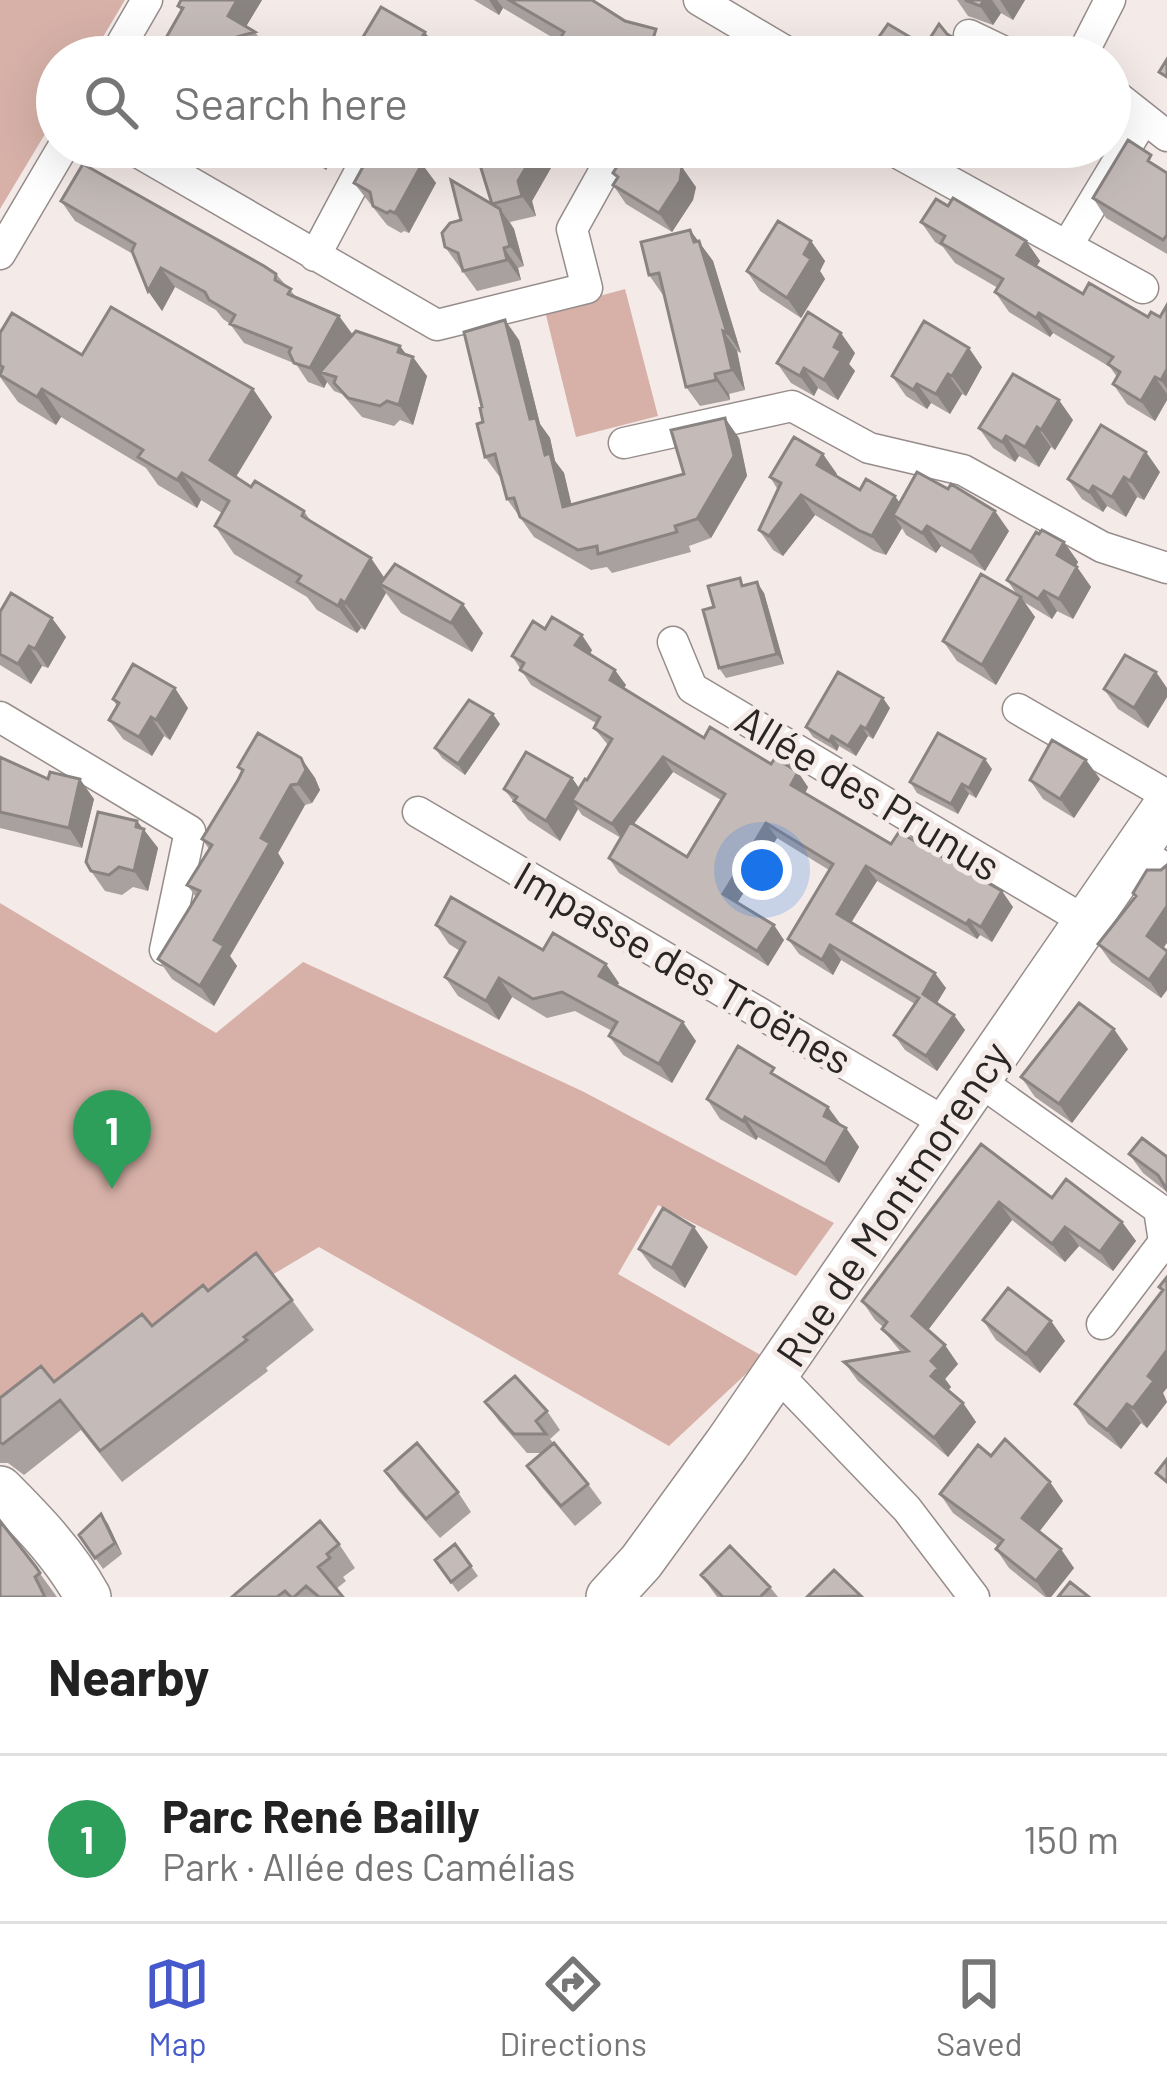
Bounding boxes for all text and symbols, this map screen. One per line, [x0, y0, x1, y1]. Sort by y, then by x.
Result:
search box [36, 36, 1131, 168]
icon: search [78, 69, 144, 135]
text: Search here [174, 75, 408, 129]
street label: Allée des Prunus [728, 693, 1010, 890]
your location [732, 840, 792, 900]
street label: Impasse des Troënes [506, 849, 861, 1084]
street label: Rue de Montmorency [764, 1031, 1020, 1376]
pin: 1 [73, 1090, 151, 1189]
text: Nearby [48, 1645, 209, 1706]
text: Parc René Bailly [162, 1788, 480, 1842]
text: 1 [80, 1815, 94, 1862]
text: 150 m [1023, 1815, 1119, 1862]
text: Park · Allée des Camélias [162, 1842, 575, 1889]
tab: Map [144, 1951, 210, 2063]
tab: Directions [499, 1951, 647, 2063]
tab: Saved [936, 1951, 1023, 2063]

